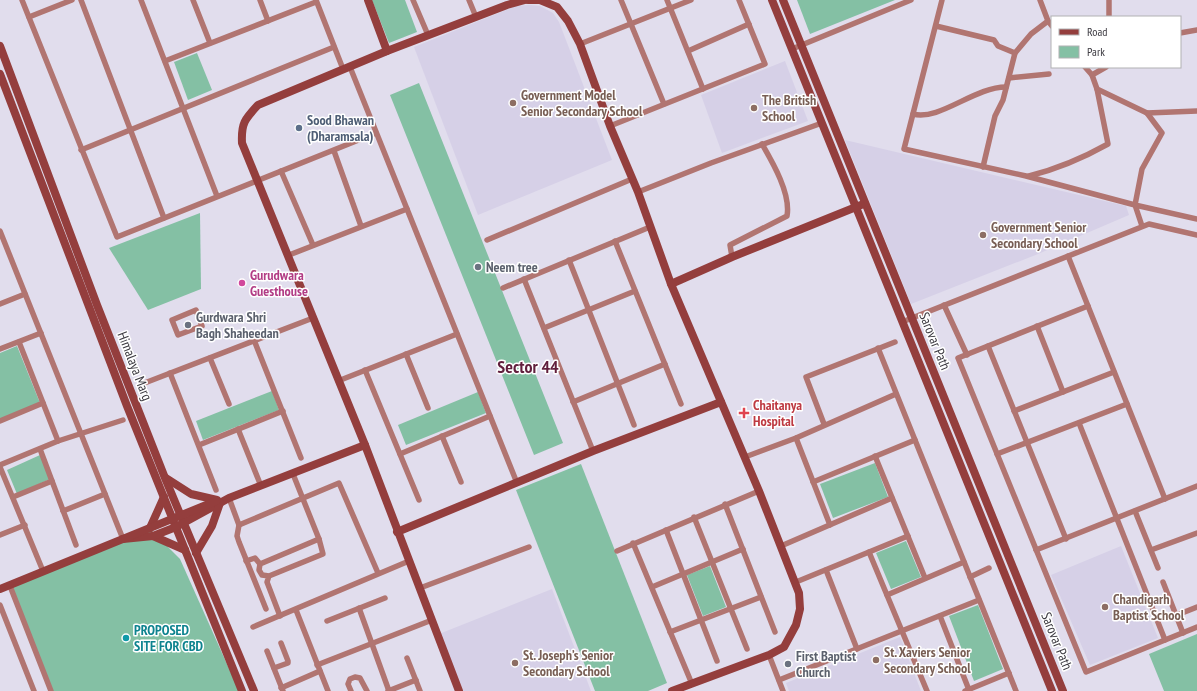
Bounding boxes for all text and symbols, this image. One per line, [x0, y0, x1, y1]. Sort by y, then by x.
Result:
legend [1051, 16, 1181, 68]
text: Road [1087, 24, 1107, 39]
text: Park [1087, 44, 1105, 59]
place label: Government Model Senior Secondary School [521, 86, 643, 120]
place label: The British School [762, 91, 816, 125]
marker: Government Model Senior Secondary School [508, 98, 518, 108]
marker: The British School [749, 103, 759, 113]
place label: Sood Bhawan (Dharamsala) [307, 111, 374, 145]
marker: Sood Bhawan (Dharamsala) [294, 123, 304, 133]
place label: Government Senior Secondary School [991, 218, 1087, 252]
marker: Government Senior Secondary School [978, 230, 988, 240]
place label: Neem tree [486, 258, 538, 276]
marker: Neem tree [473, 262, 483, 272]
place label: Gurudwara Guesthouse [250, 266, 308, 300]
marker: Gurudwara Guesthouse [237, 278, 247, 288]
place label: Gurdwara Shri Bagh Shaheedan [196, 308, 279, 342]
street label: Sarovar Path [915, 309, 955, 373]
marker: Gurdwara Shri Bagh Shaheedan [183, 320, 193, 330]
street label: Himalaya Marg [114, 329, 156, 403]
district label: Sector 44 [497, 355, 559, 378]
place label: Chaitanya Hospital [753, 396, 802, 430]
marker: Chaitanya Hospital [738, 407, 750, 419]
place label: Chandigarh Baptist School [1113, 590, 1185, 624]
marker: Chandigarh Baptist School [1100, 602, 1110, 612]
street label: Sarovar Path [1037, 609, 1077, 673]
place label: PROPOSED SITE FOR CBD [134, 621, 204, 655]
marker: PROPOSED SITE FOR CBD [121, 633, 131, 643]
place label: St. Xaviers Senior Secondary School [884, 643, 971, 677]
place label: St. Joseph’s Senior Secondary School [523, 646, 614, 680]
place label: First Baptist Church [796, 647, 856, 681]
marker: St. Xaviers Senior Secondary School [871, 655, 881, 665]
marker: St. Joseph’s Senior Secondary School [510, 658, 520, 668]
marker: First Baptist Church [783, 659, 793, 669]

